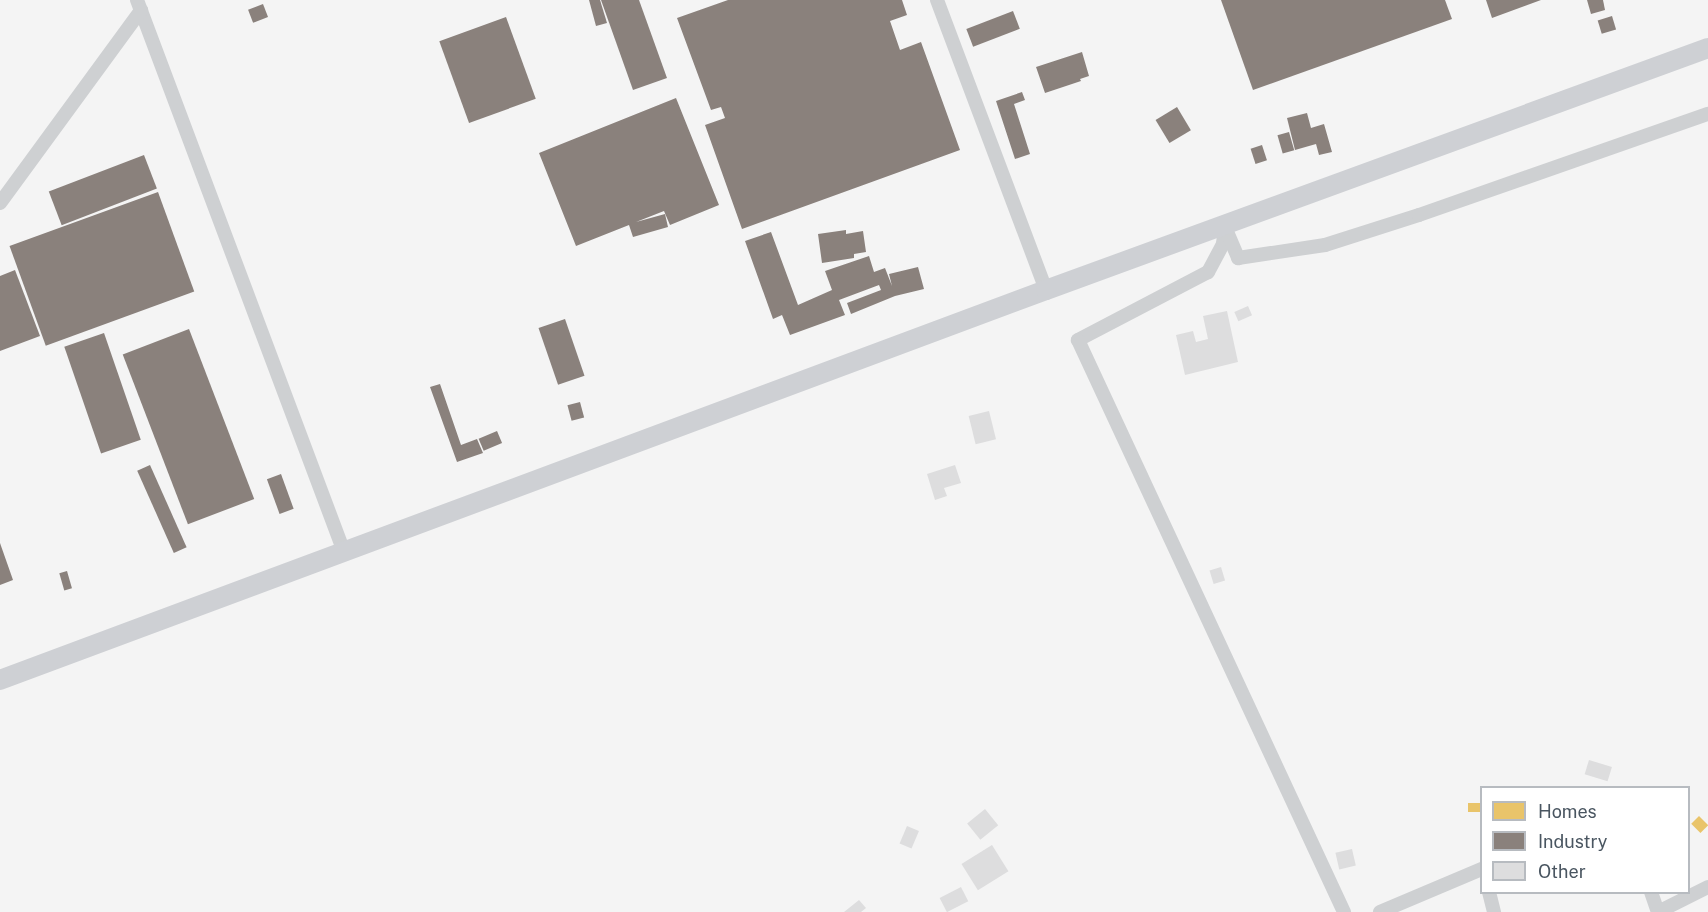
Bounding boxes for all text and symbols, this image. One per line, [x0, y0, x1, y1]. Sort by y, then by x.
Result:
legend [1480, 786, 1690, 894]
text: Homes [1538, 801, 1597, 822]
text: Industry [1538, 831, 1607, 852]
text: Other [1538, 861, 1586, 882]

